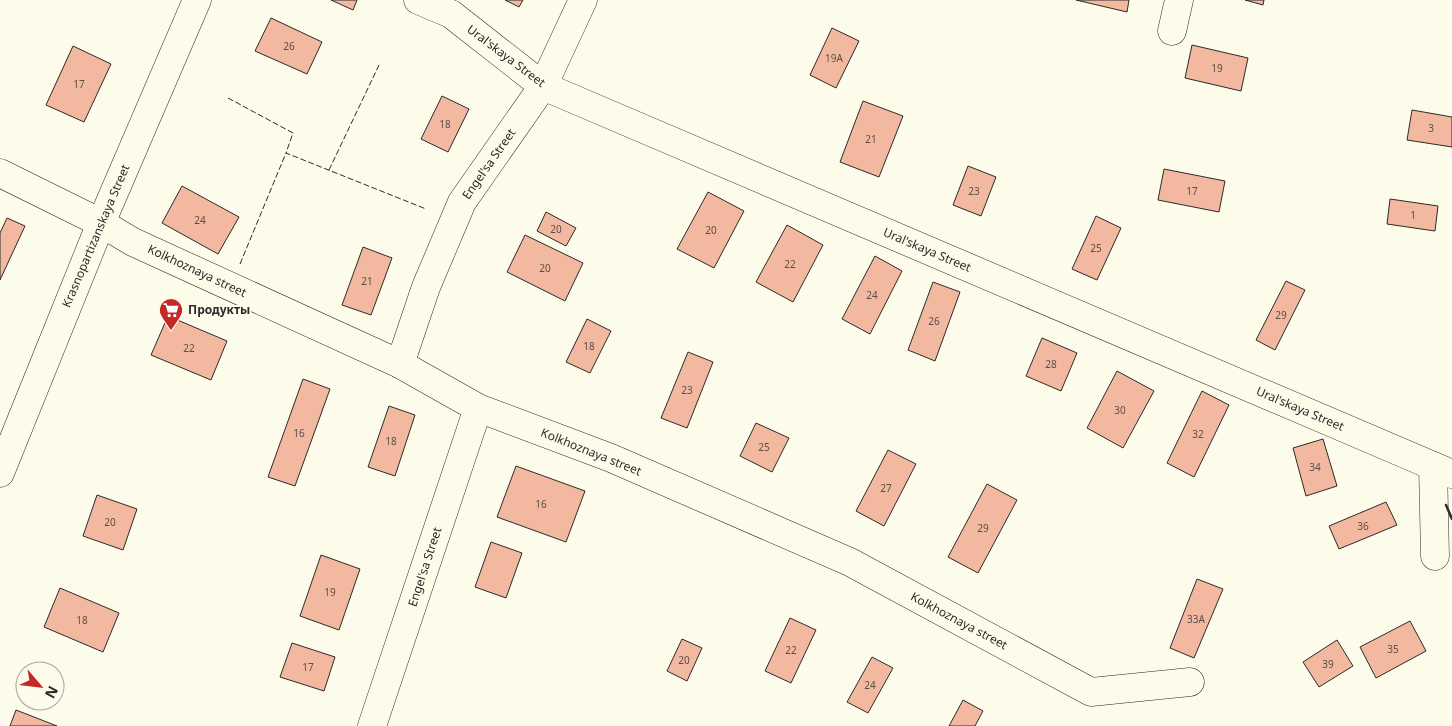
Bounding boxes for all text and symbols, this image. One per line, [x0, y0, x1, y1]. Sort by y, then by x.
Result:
street label: Ural'skaya Street [464, 21, 549, 91]
house number: 26 [283, 39, 295, 53]
house number: 19А [825, 51, 844, 65]
house number: 19 [1211, 61, 1223, 75]
house number: 17 [73, 77, 85, 91]
house number: 18 [439, 117, 451, 131]
house number: 3 [1428, 121, 1434, 135]
street label: Engel'sa Street [458, 124, 520, 202]
house number: 21 [865, 132, 877, 146]
street label: Krasnopartizanskaya Street [58, 161, 134, 310]
house number: 23 [968, 184, 980, 198]
house number: 17 [1186, 184, 1198, 198]
house number: 1 [1410, 208, 1416, 222]
house number: 24 [194, 213, 206, 227]
house number: 20 [550, 222, 562, 236]
house number: 20 [705, 223, 717, 237]
street label: Ural'skaya Street [881, 223, 974, 276]
street label: Kolkhoznaya street [145, 240, 250, 301]
house number: 25 [1090, 241, 1102, 255]
house number: 22 [784, 257, 796, 271]
house number: 20 [539, 261, 551, 275]
house number: 21 [361, 274, 373, 288]
house number: 24 [866, 288, 878, 302]
supermarket icon: Продукты [158, 297, 184, 331]
place label: Продукты [188, 301, 250, 318]
house number: 29 [1275, 308, 1287, 322]
house number: 26 [928, 314, 940, 328]
house number: 18 [583, 339, 595, 353]
house number: 22 [183, 341, 195, 355]
house number: 28 [1045, 357, 1057, 371]
street label: Ural'skaya Street [1254, 382, 1347, 435]
house number: 23 [681, 383, 693, 397]
house number: 30 [1114, 403, 1126, 417]
street label: Kolkhoznaya street [538, 424, 645, 480]
house number: 16 [293, 426, 305, 440]
house number: 32 [1192, 427, 1204, 441]
house number: 18 [385, 434, 397, 448]
house number: 25 [758, 440, 770, 454]
house number: 34 [1309, 460, 1321, 474]
house number: 27 [880, 481, 892, 495]
house number: 16 [535, 497, 547, 511]
house number: 20 [104, 515, 116, 529]
house number: 36 [1357, 519, 1369, 533]
house number: 29 [977, 521, 989, 535]
street label: Engel'sa Street [404, 524, 446, 609]
house number: 19 [324, 585, 336, 599]
street label: Kolkhoznaya street [908, 588, 1011, 654]
house number: 33А [1187, 612, 1206, 626]
house number: 18 [76, 613, 88, 627]
house number: 35 [1387, 642, 1399, 656]
house number: 22 [785, 643, 797, 657]
house number: 20 [678, 653, 690, 667]
house number: 39 [1322, 657, 1334, 671]
house number: 17 [302, 660, 314, 674]
north arrow [15, 661, 65, 711]
house number: 24 [864, 678, 876, 692]
text: N [41, 683, 63, 702]

